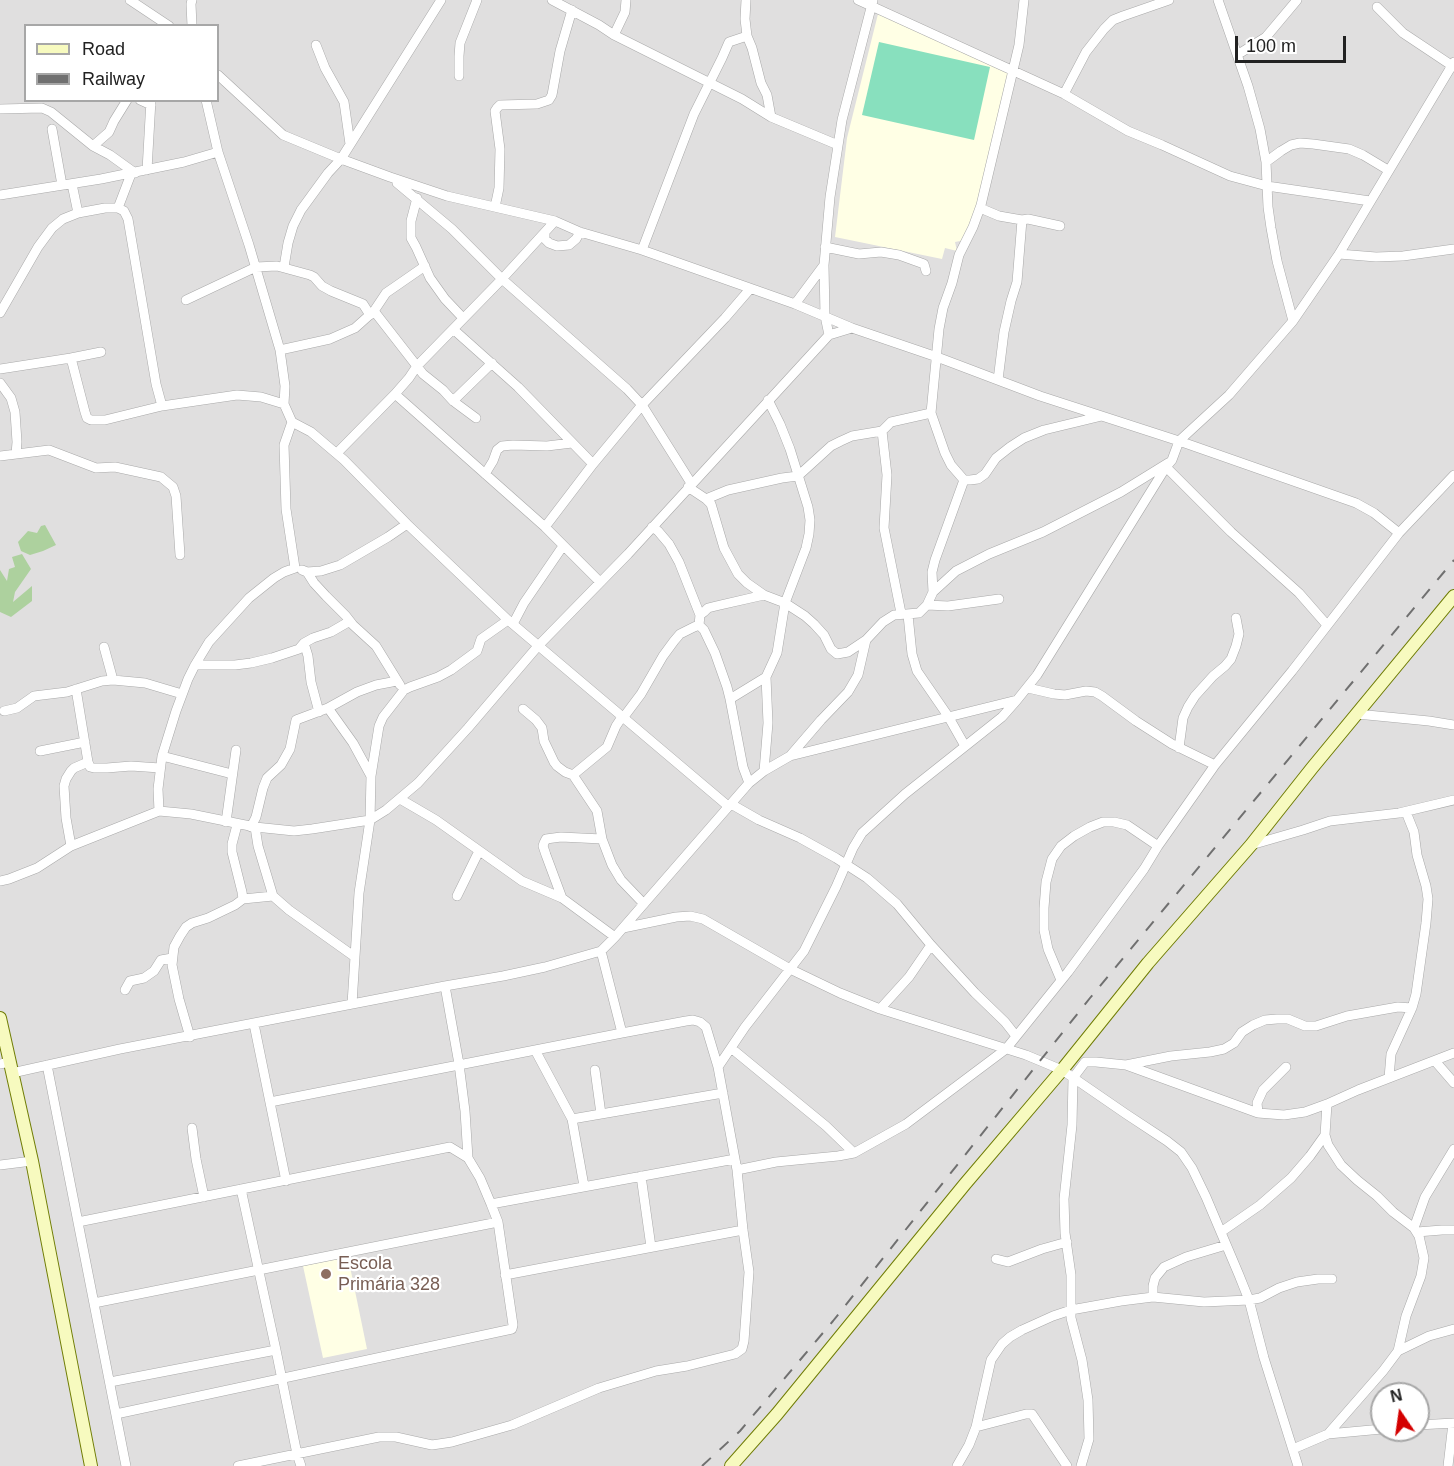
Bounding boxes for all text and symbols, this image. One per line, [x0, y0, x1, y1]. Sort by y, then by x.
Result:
legend [24, 24, 219, 102]
scale bar [1238, 24, 1349, 62]
text: 100 m [1246, 36, 1296, 56]
text: Road [82, 39, 125, 59]
text: Railway [82, 69, 145, 89]
place label: Escola Primária 328 [338, 1253, 440, 1296]
marker: Escola Primária 328 [319, 1267, 333, 1281]
north arrow [1370, 1382, 1430, 1442]
text: N [1389, 1386, 1404, 1406]

